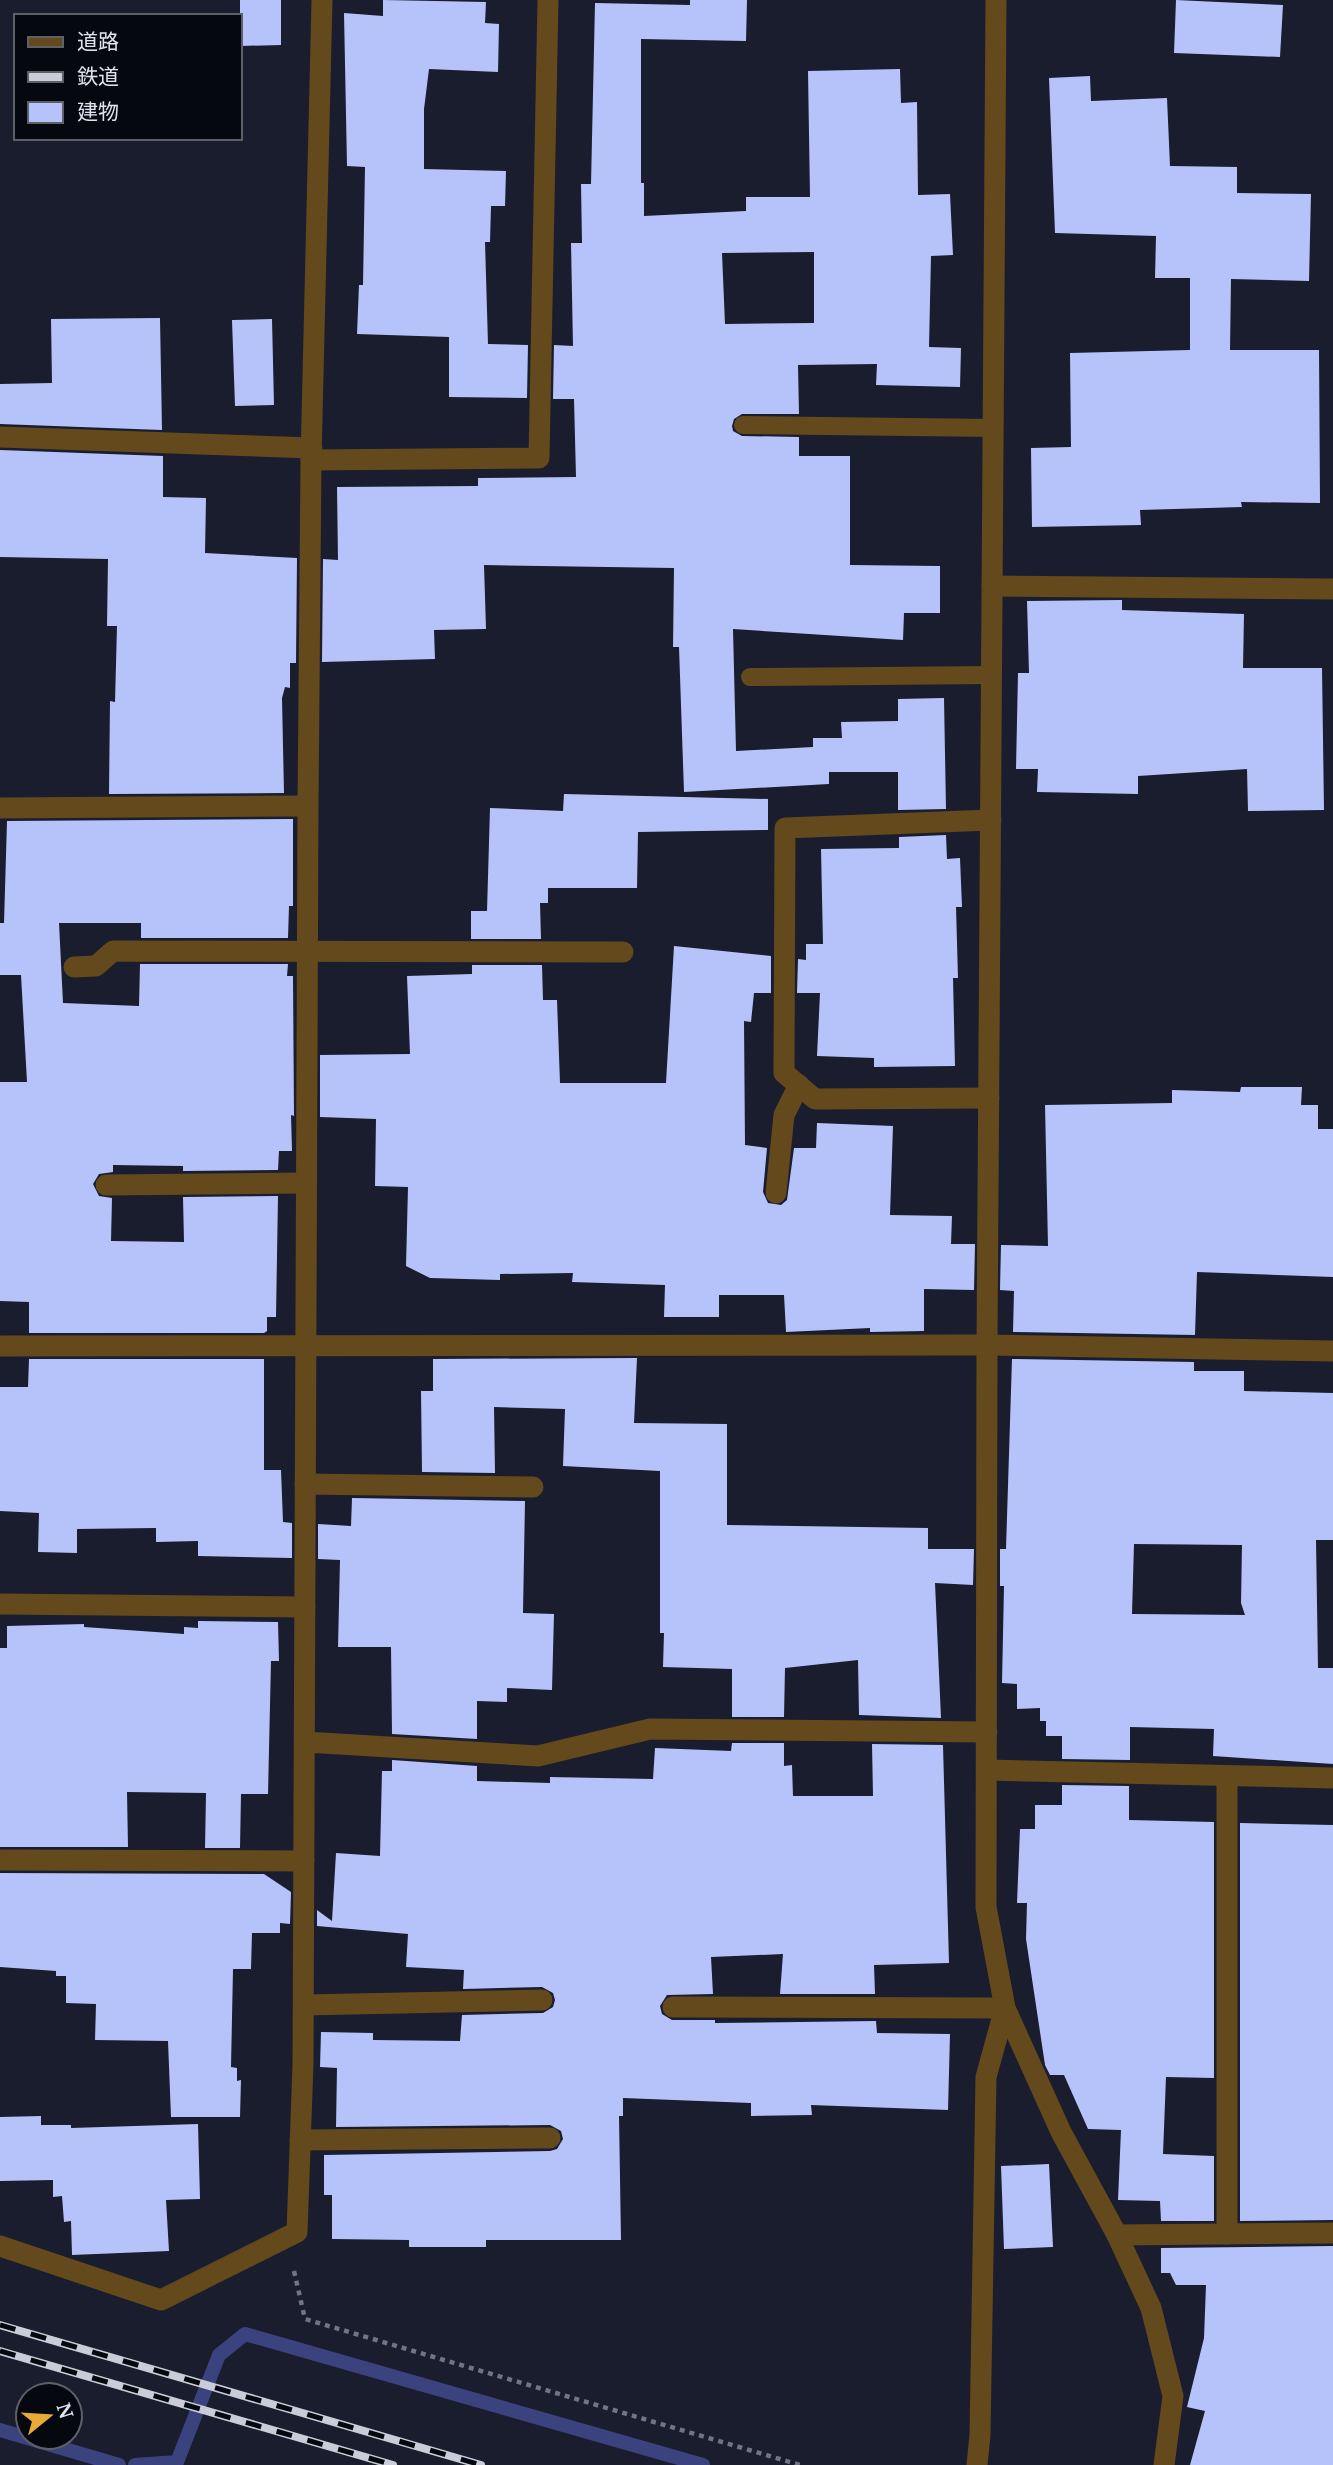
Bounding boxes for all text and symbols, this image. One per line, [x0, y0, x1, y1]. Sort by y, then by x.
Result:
legend [14, 14, 242, 140]
text: 道路 [77, 27, 119, 55]
text: 鉄道 [77, 62, 119, 90]
text: 建物 [77, 97, 119, 125]
north arrow [14, 2381, 84, 2451]
text: N [50, 2400, 80, 2422]

